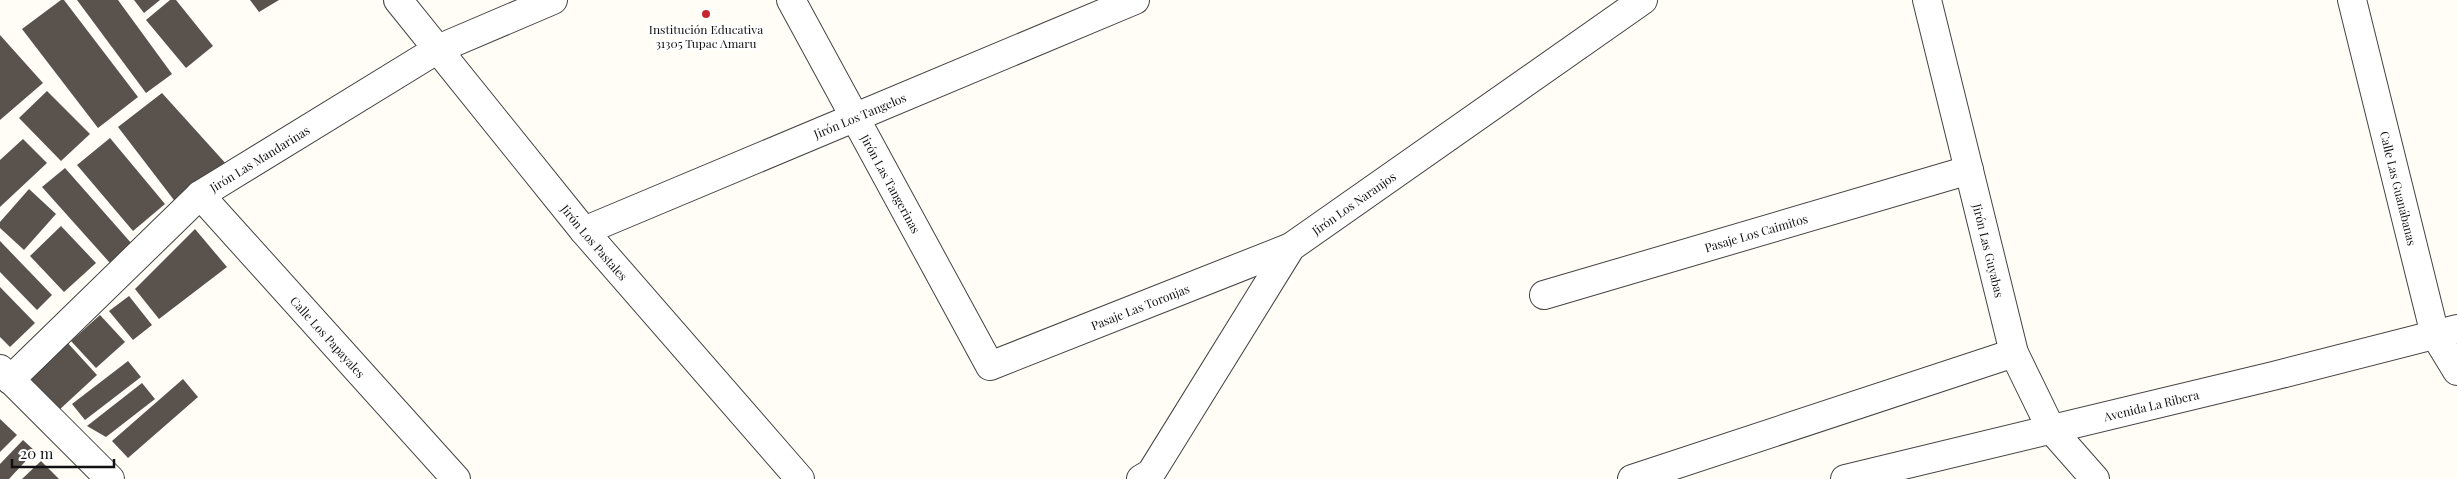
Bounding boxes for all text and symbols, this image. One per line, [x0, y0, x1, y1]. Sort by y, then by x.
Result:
marker: Institución Educativa 31305 Tupac Amaru [700, 8, 712, 20]
place label: Institución Educativa 31305 Tupac Amaru [649, 21, 763, 51]
street label: Jirón Los Tangelos [810, 89, 908, 142]
street label: Jirón Las Mandarinas [206, 122, 313, 196]
street label: Calle Las Guanábanas [2377, 129, 2421, 247]
street label: Jirón Las Tangerinas [857, 130, 924, 236]
street label: Jirón Los Naranjos [1308, 168, 1399, 239]
street label: Jirón Los Pastales [557, 200, 631, 284]
street label: Jirón Las Guyabas [1969, 201, 2008, 299]
street label: Pasaje Los Caimitos [1703, 210, 1809, 255]
street label: Pasaje Las Toronjas [1088, 280, 1192, 333]
street label: Calle Los Papayales [287, 293, 369, 381]
street label: Avenida La Ribera [2101, 386, 2200, 425]
scale bar [12, 436, 115, 468]
text: 20 m [20, 443, 54, 463]

